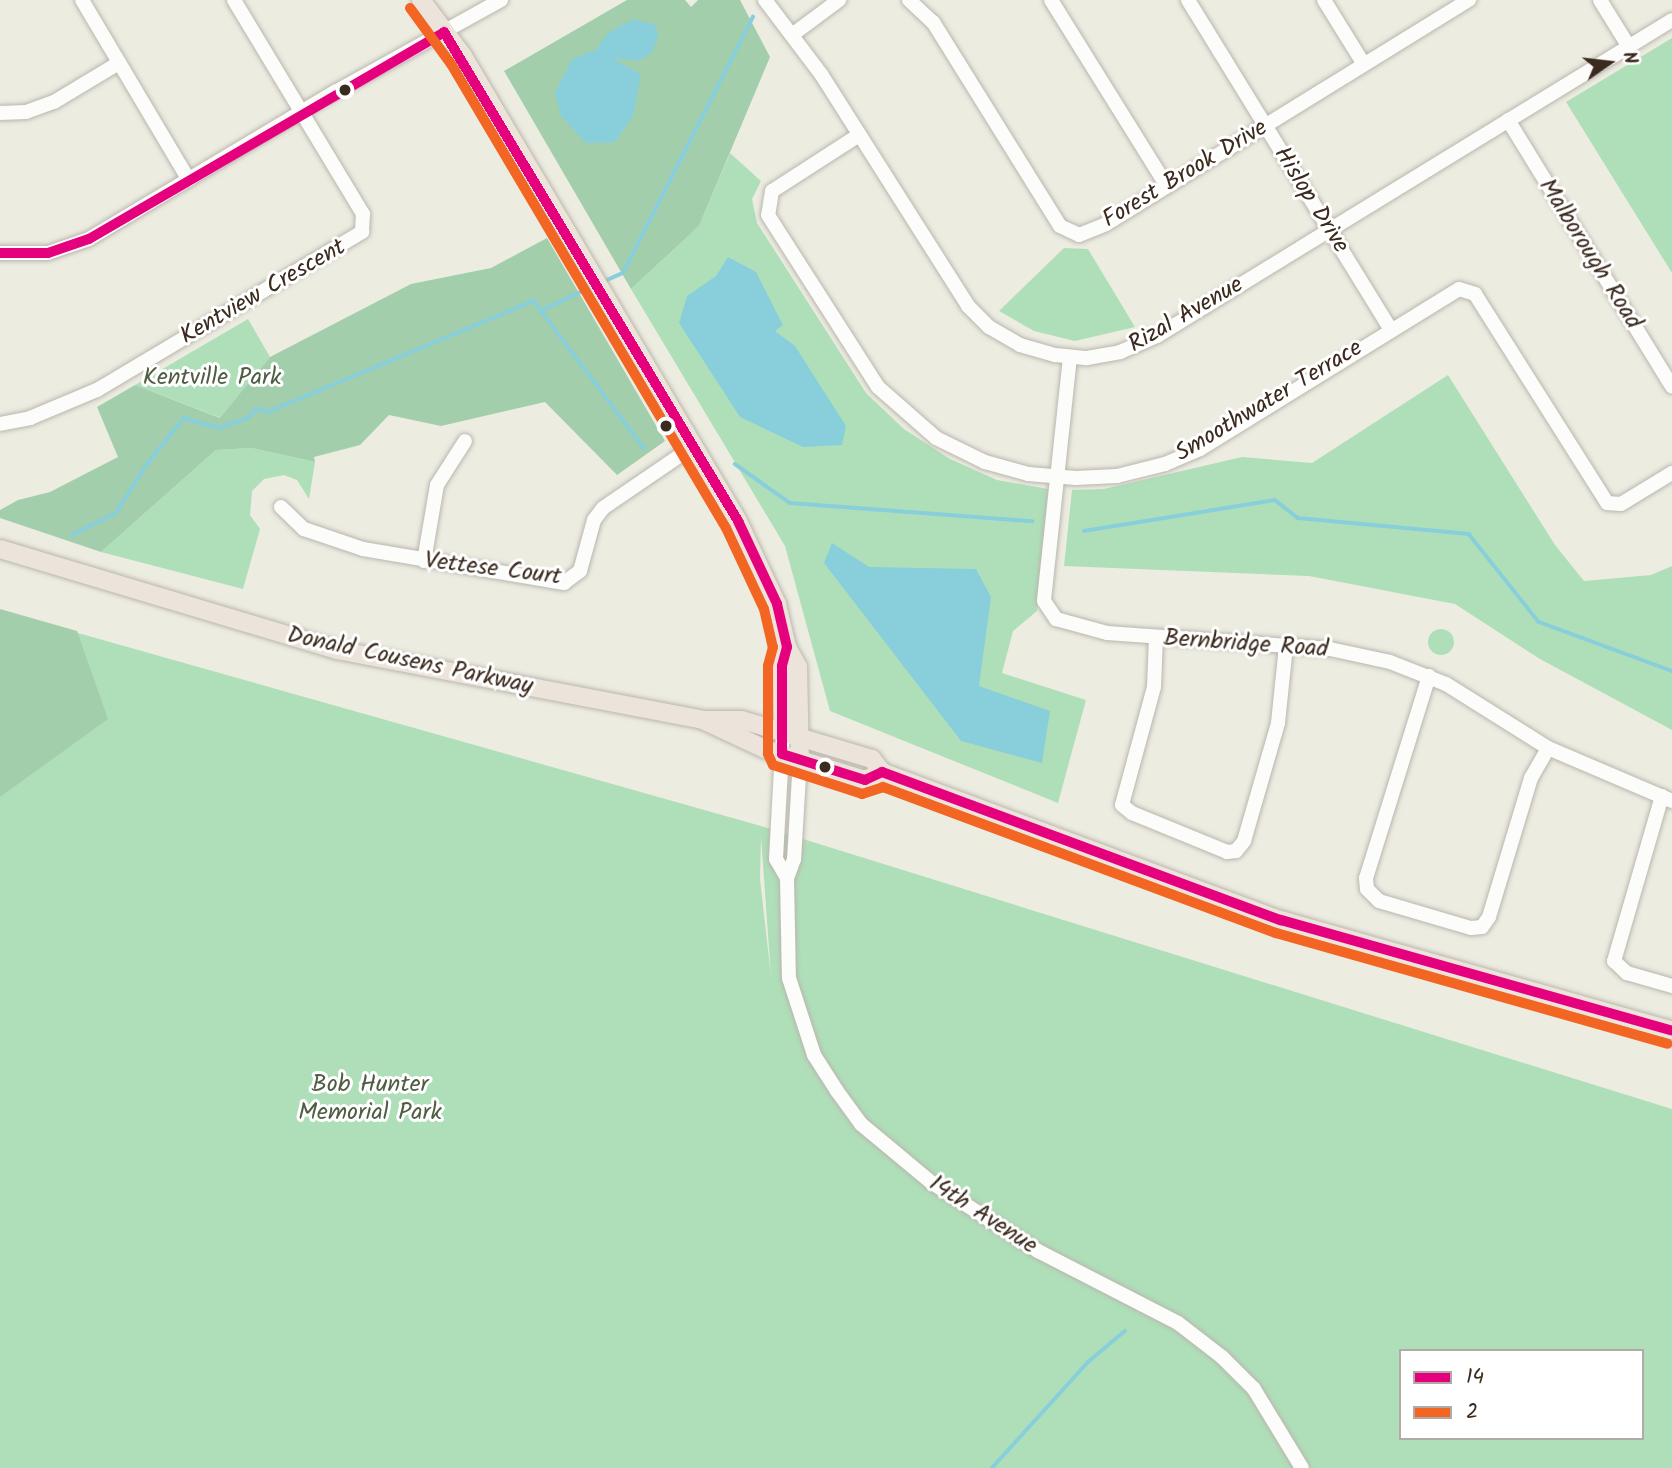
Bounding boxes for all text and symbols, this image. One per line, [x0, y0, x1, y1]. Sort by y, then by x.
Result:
north arrow [1574, 28, 1644, 98]
text: N [1613, 48, 1645, 67]
unlabelled marker [338, 83, 352, 97]
street label: Forest Brook Drive [1097, 113, 1273, 235]
street label: Hislop Drive [1267, 142, 1355, 258]
street label: Malborough Road [1532, 173, 1648, 335]
street label: Kentview Crescent [175, 233, 351, 351]
street label: Rizal Avenue [1124, 271, 1248, 359]
street label: Smoothwater Terrace [1170, 334, 1368, 468]
park label: Kentville Park [143, 364, 281, 392]
unlabelled marker [659, 419, 673, 433]
street label: Vettese Court [423, 546, 563, 592]
street label: Donald Cousens Parkway [284, 621, 536, 701]
street label: Bernbridge Road [1163, 624, 1329, 664]
unlabelled marker [818, 760, 832, 774]
park label: Bob Hunter Memorial Park [298, 1071, 442, 1127]
street label: 14th Avenue [923, 1169, 1043, 1261]
legend [1399, 1349, 1644, 1440]
text: 14 [1466, 1361, 1484, 1394]
text: 2 [1466, 1396, 1478, 1429]

